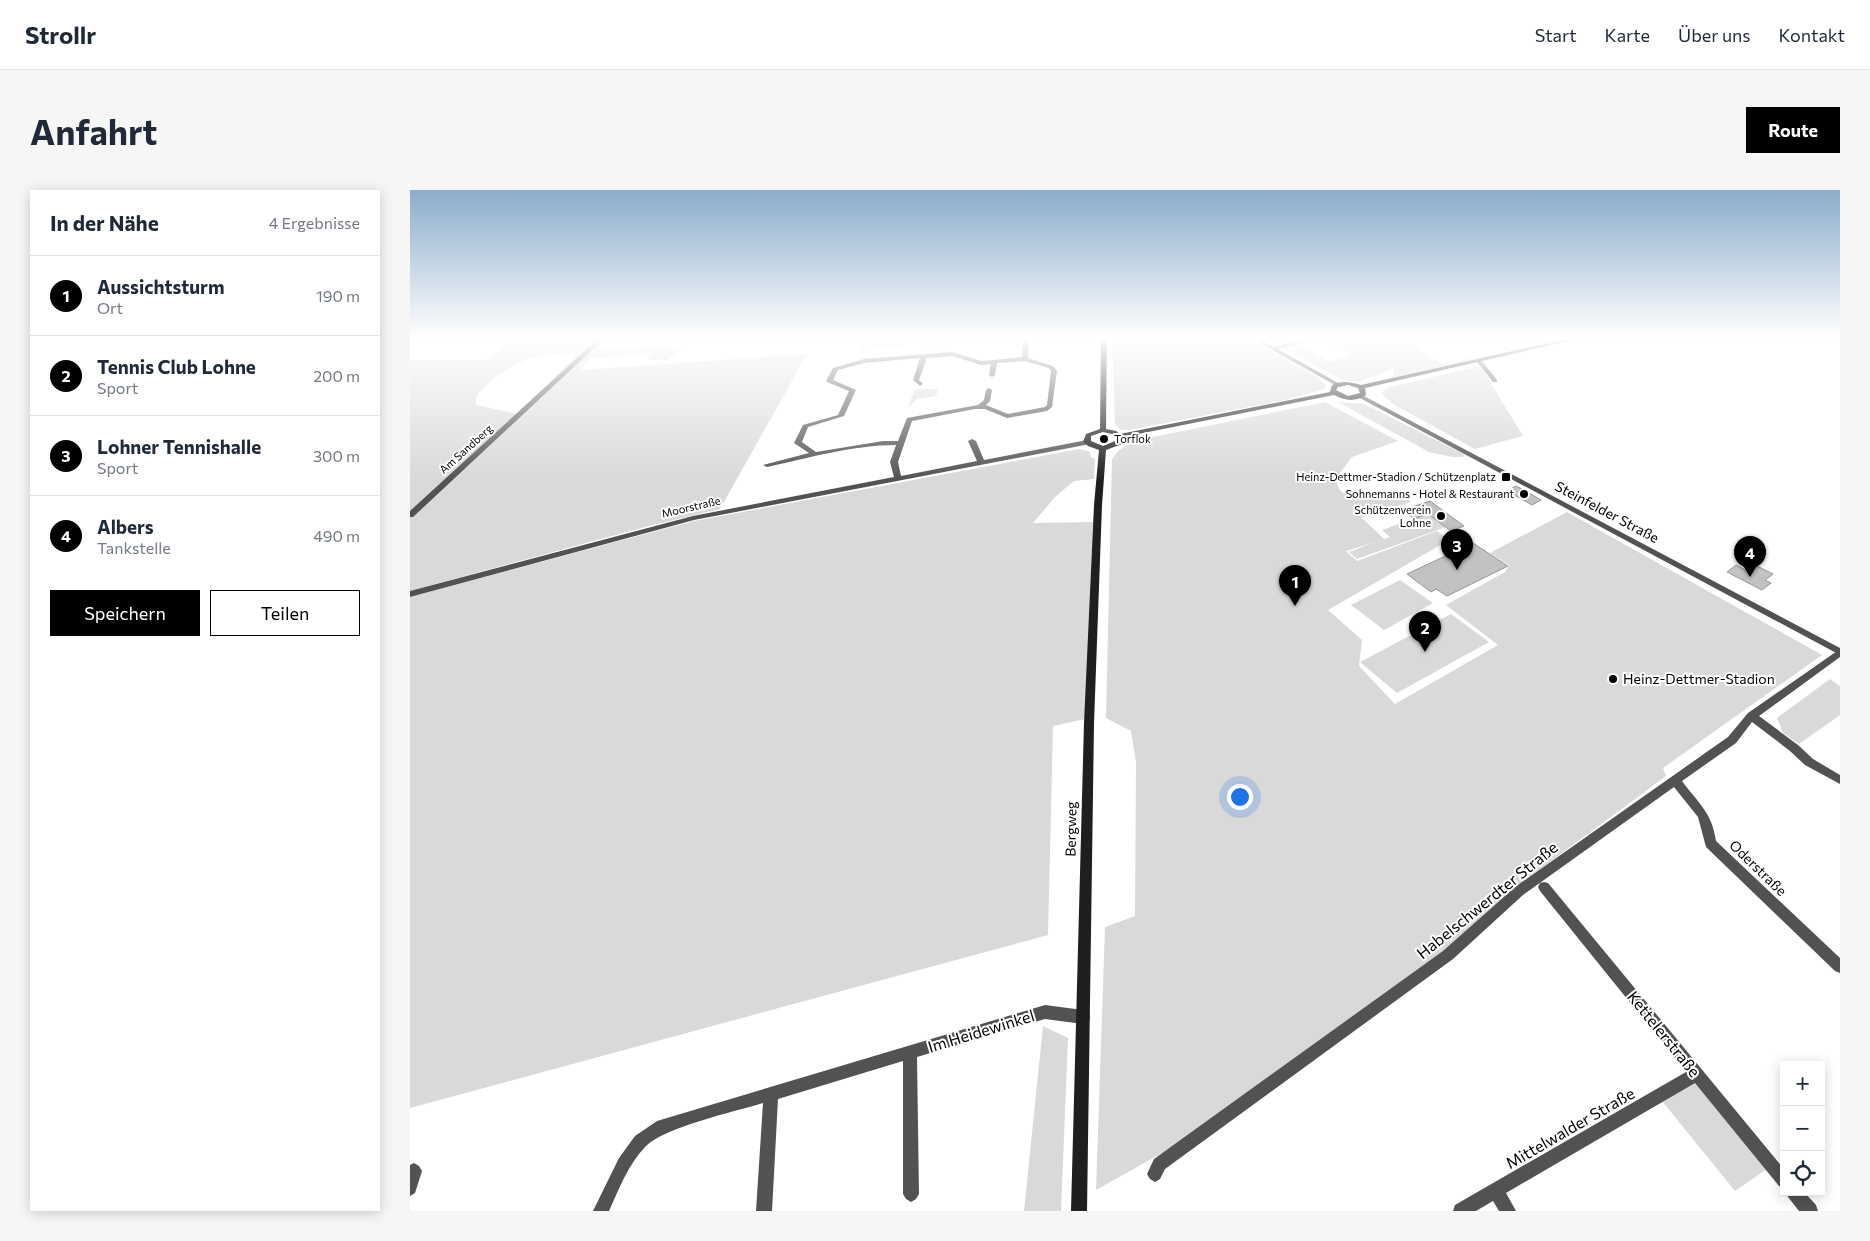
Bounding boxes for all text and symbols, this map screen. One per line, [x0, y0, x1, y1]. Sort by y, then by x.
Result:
text: Strollr [25, 20, 96, 49]
text: Start [1535, 24, 1577, 46]
text: Karte [1605, 24, 1650, 46]
text: Über uns [1678, 24, 1751, 46]
text: Kontakt [1779, 24, 1845, 46]
button: Route [1746, 107, 1840, 153]
text: Anfahrt [30, 109, 157, 152]
text: In der Nähe [50, 210, 159, 235]
text: 4 Ergebnisse [269, 213, 360, 232]
text: Aussichtsturm [97, 275, 224, 298]
text: 1 [62, 286, 70, 305]
text: 190 m [316, 286, 360, 305]
text: Ort [97, 298, 123, 317]
text: Tennis Club Lohne [97, 355, 256, 378]
text: 2 [61, 366, 71, 385]
text: 200 m [313, 366, 360, 385]
text: Sport [97, 378, 138, 397]
street label: Am Sandberg [436, 421, 495, 476]
place label: Torflok [1114, 432, 1151, 445]
marker: Torflok [1098, 433, 1110, 445]
text: Lohner Tennishalle [97, 435, 261, 458]
text: 3 [61, 446, 71, 465]
text: 300 m [313, 446, 360, 465]
text: Sport [97, 458, 138, 477]
place label: Heinz-Dettmer-Stadion / Schützenplatz [1296, 470, 1497, 483]
marker: Heinz-Dettmer-Stadion / Schützenplatz [1500, 471, 1512, 483]
street label: Steinfelder Straße [1552, 477, 1662, 546]
place label: Sohnemanns - Hotel & Restaurant [1346, 487, 1514, 500]
marker: Sohnemanns - Hotel & Restaurant [1518, 488, 1530, 500]
street label: Moorstraße [660, 493, 722, 520]
place label: Schützenverein Lohne [1354, 503, 1431, 529]
marker: Schützenverein Lohne [1435, 510, 1447, 522]
text: Albers [97, 515, 154, 538]
text: 4 [61, 526, 71, 545]
text: 490 m [313, 526, 360, 545]
pin: 3 [1441, 529, 1473, 570]
pin: 4 [1734, 536, 1766, 577]
text: Tankstelle [97, 538, 171, 557]
pin: 1 [1279, 565, 1311, 606]
button: Speichern [50, 590, 200, 636]
button: Teilen [210, 590, 360, 636]
pin: 2 [1409, 611, 1441, 652]
place label: Heinz-Dettmer-Stadion [1623, 670, 1775, 687]
marker: Heinz-Dettmer-Stadion [1607, 673, 1619, 685]
your location [1227, 784, 1253, 810]
street label: Bergweg [1062, 801, 1079, 857]
street label: Oderstraße [1726, 836, 1791, 899]
street label: Habelschwerdter Straße [1412, 837, 1561, 962]
street label: Kettelerstraße [1624, 987, 1705, 1081]
street label: Im Heidewinkel [925, 1005, 1036, 1056]
map controls [1780, 1061, 1825, 1196]
button: + [1780, 1061, 1825, 1106]
street label: Mittelwalder Straße [1502, 1083, 1638, 1172]
button: − [1780, 1106, 1825, 1151]
button: locate [1780, 1151, 1825, 1196]

